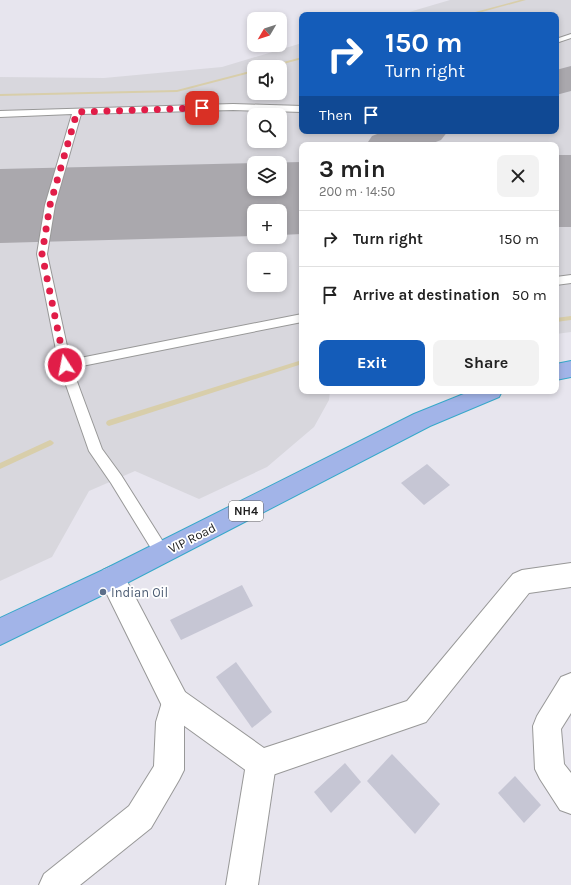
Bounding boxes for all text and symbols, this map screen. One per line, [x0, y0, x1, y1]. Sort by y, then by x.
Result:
north arrow [247, 12, 287, 52]
map controls [247, 12, 287, 292]
text: 150 m [385, 26, 463, 59]
icon: right [319, 28, 371, 80]
button: sound [247, 60, 287, 100]
text: Turn right [385, 60, 465, 82]
pin [185, 91, 219, 125]
icon: arrive [191, 97, 213, 119]
icon: arrive [360, 104, 382, 126]
text: Then [319, 106, 352, 124]
button: search [247, 108, 287, 148]
text: 3 min [319, 155, 386, 183]
button: close [497, 155, 539, 197]
button: layers [247, 156, 287, 196]
text: 200 m · 14:50 [319, 184, 395, 199]
button: + [247, 204, 287, 244]
icon: right [319, 228, 341, 250]
text: Turn right [353, 230, 423, 248]
text: 150 m [499, 230, 539, 248]
button: − [247, 252, 287, 292]
icon: arrive [319, 284, 341, 306]
text: Arrive at destination [353, 286, 500, 304]
text: 50 m [512, 286, 547, 304]
button: Exit [319, 340, 425, 386]
button: Share [433, 340, 539, 386]
position arrow [44, 344, 86, 386]
road number: NH4 [229, 501, 263, 521]
street label: VIP Road [166, 520, 218, 556]
place label: Indian Oil [111, 585, 168, 600]
marker: Indian Oil [98, 587, 108, 597]

